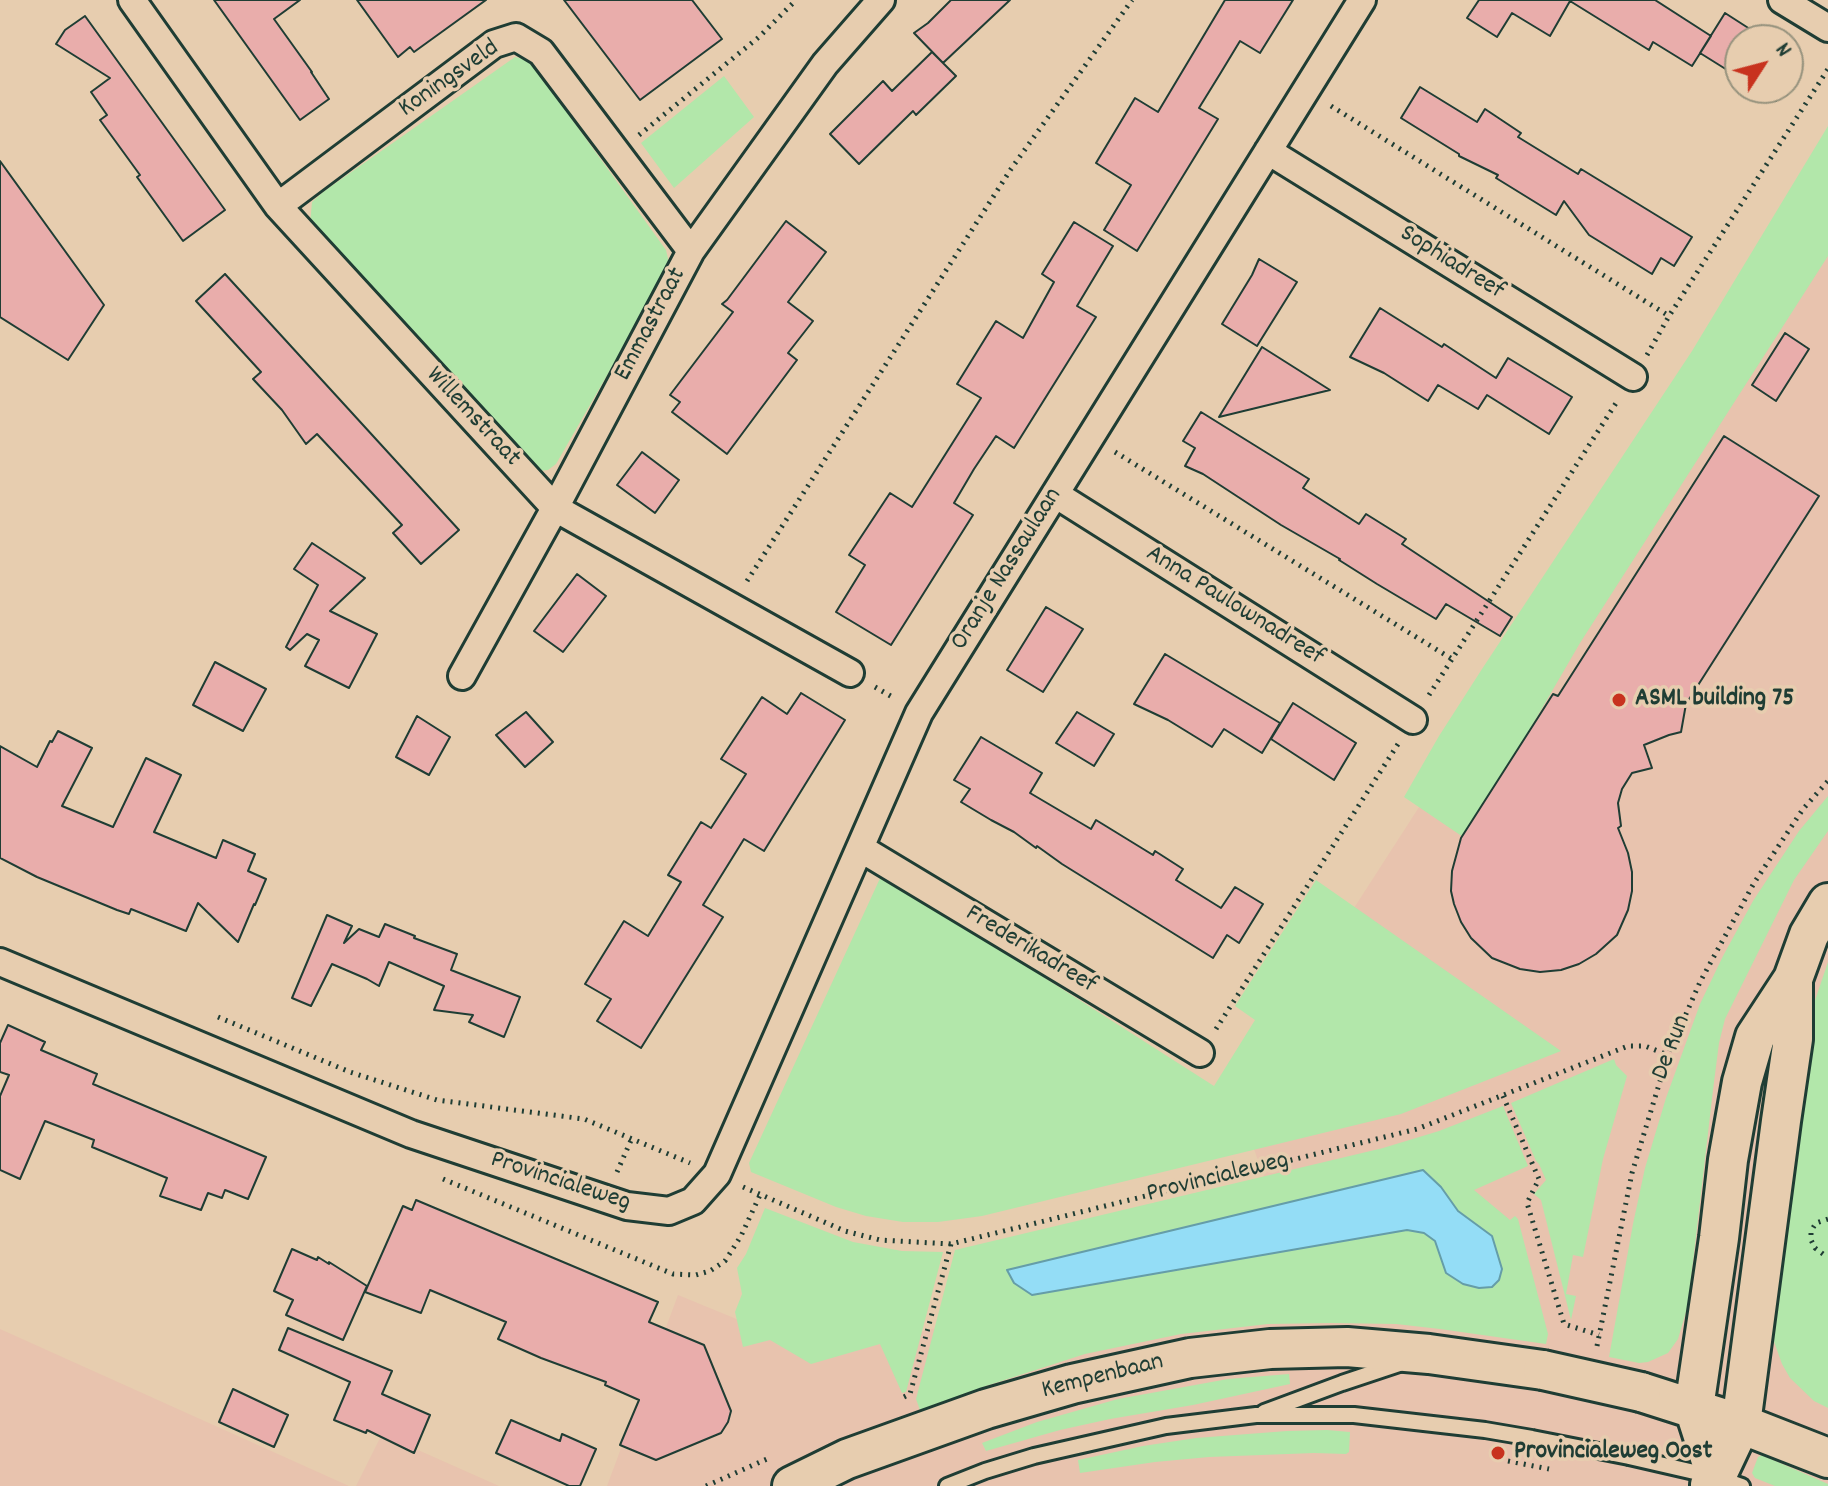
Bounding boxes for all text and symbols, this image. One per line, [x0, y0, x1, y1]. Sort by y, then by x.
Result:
north arrow [1724, 24, 1804, 104]
street label: Koningsveld [394, 34, 506, 126]
text: N [1766, 37, 1798, 64]
street label: Sophiadreef [1393, 220, 1509, 308]
street label: Emmastraat [609, 263, 695, 387]
street label: Willemstraat [418, 361, 526, 475]
street label: Oranje Nassaulaan [946, 483, 1070, 657]
street label: Anna Paulownadreef [1139, 540, 1329, 674]
place label: ASML building 75 [1635, 684, 1794, 716]
marker: ASML building 75 [1610, 691, 1628, 709]
street label: Frederikadreef [959, 900, 1101, 1002]
street label: De Run [1646, 1011, 1700, 1085]
street label: Provincialeweg [486, 1146, 634, 1220]
street label: Provincialeweg [1144, 1146, 1292, 1212]
street label: Kempenbaan [1039, 1348, 1167, 1408]
place label: Provincialeweg Oost [1514, 1437, 1712, 1469]
marker: Provincialeweg Oost [1489, 1444, 1507, 1462]

